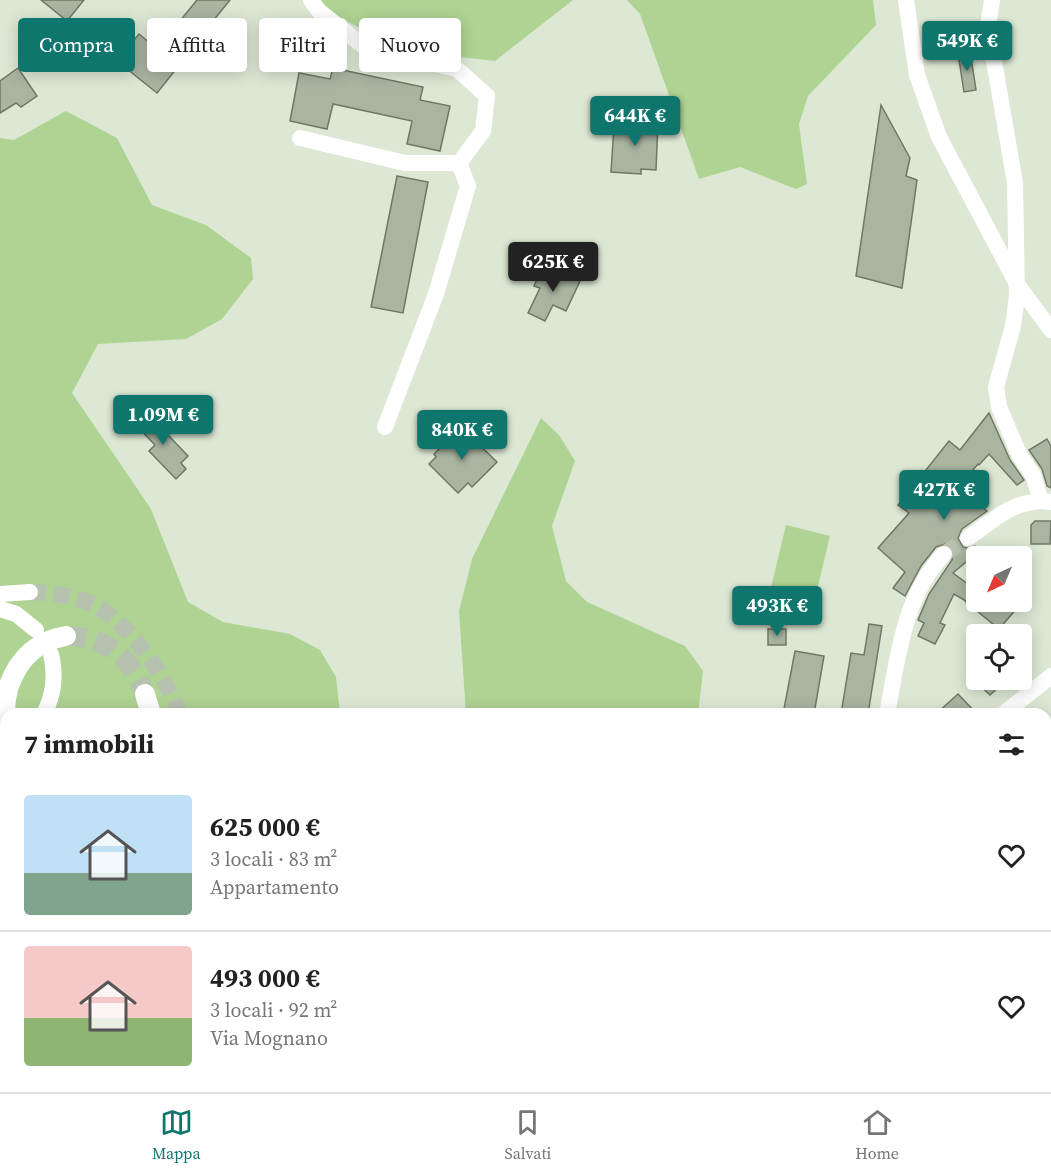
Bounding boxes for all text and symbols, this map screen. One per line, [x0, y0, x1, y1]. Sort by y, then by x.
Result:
chip: Compra [18, 18, 135, 72]
chip: Affitta [147, 18, 247, 72]
chip: Filtri [259, 18, 347, 72]
chip: Nuovo [359, 18, 461, 72]
pin: 549K € [918, 21, 1016, 72]
text: 549K € [936, 26, 998, 54]
pin: 644K € [586, 96, 684, 147]
text: 644K € [604, 101, 666, 129]
pin: 625K € [504, 242, 602, 293]
text: 625K € [522, 247, 584, 275]
pin: 1.09M € [108, 395, 218, 446]
text: 1.09M € [127, 400, 199, 428]
pin: 840K € [413, 410, 511, 461]
text: 840K € [431, 415, 493, 443]
pin: 427K € [895, 470, 993, 521]
text: 427K € [913, 475, 975, 503]
north arrow [966, 546, 1032, 612]
map controls [966, 546, 1032, 690]
pin: 493K € [728, 586, 826, 637]
text: 493K € [746, 591, 808, 619]
button: locate [966, 624, 1032, 690]
text: 7 immobili [24, 726, 154, 762]
icon: filters [995, 728, 1028, 761]
text: 625 000 € [210, 809, 320, 845]
icon: home [72, 819, 144, 891]
icon: heart [995, 839, 1028, 872]
text: 3 locali · 83 m² [210, 845, 337, 873]
text: Appartamento [210, 873, 339, 901]
text: 493 000 € [210, 960, 320, 996]
icon: home [72, 970, 144, 1042]
icon: heart [995, 990, 1028, 1023]
text: 3 locali · 92 m² [210, 996, 337, 1024]
text: Via Mognano [210, 1024, 328, 1052]
tab: Mappa [152, 1106, 201, 1164]
tab: Salvati [505, 1106, 551, 1164]
tab: Home [855, 1106, 899, 1164]

